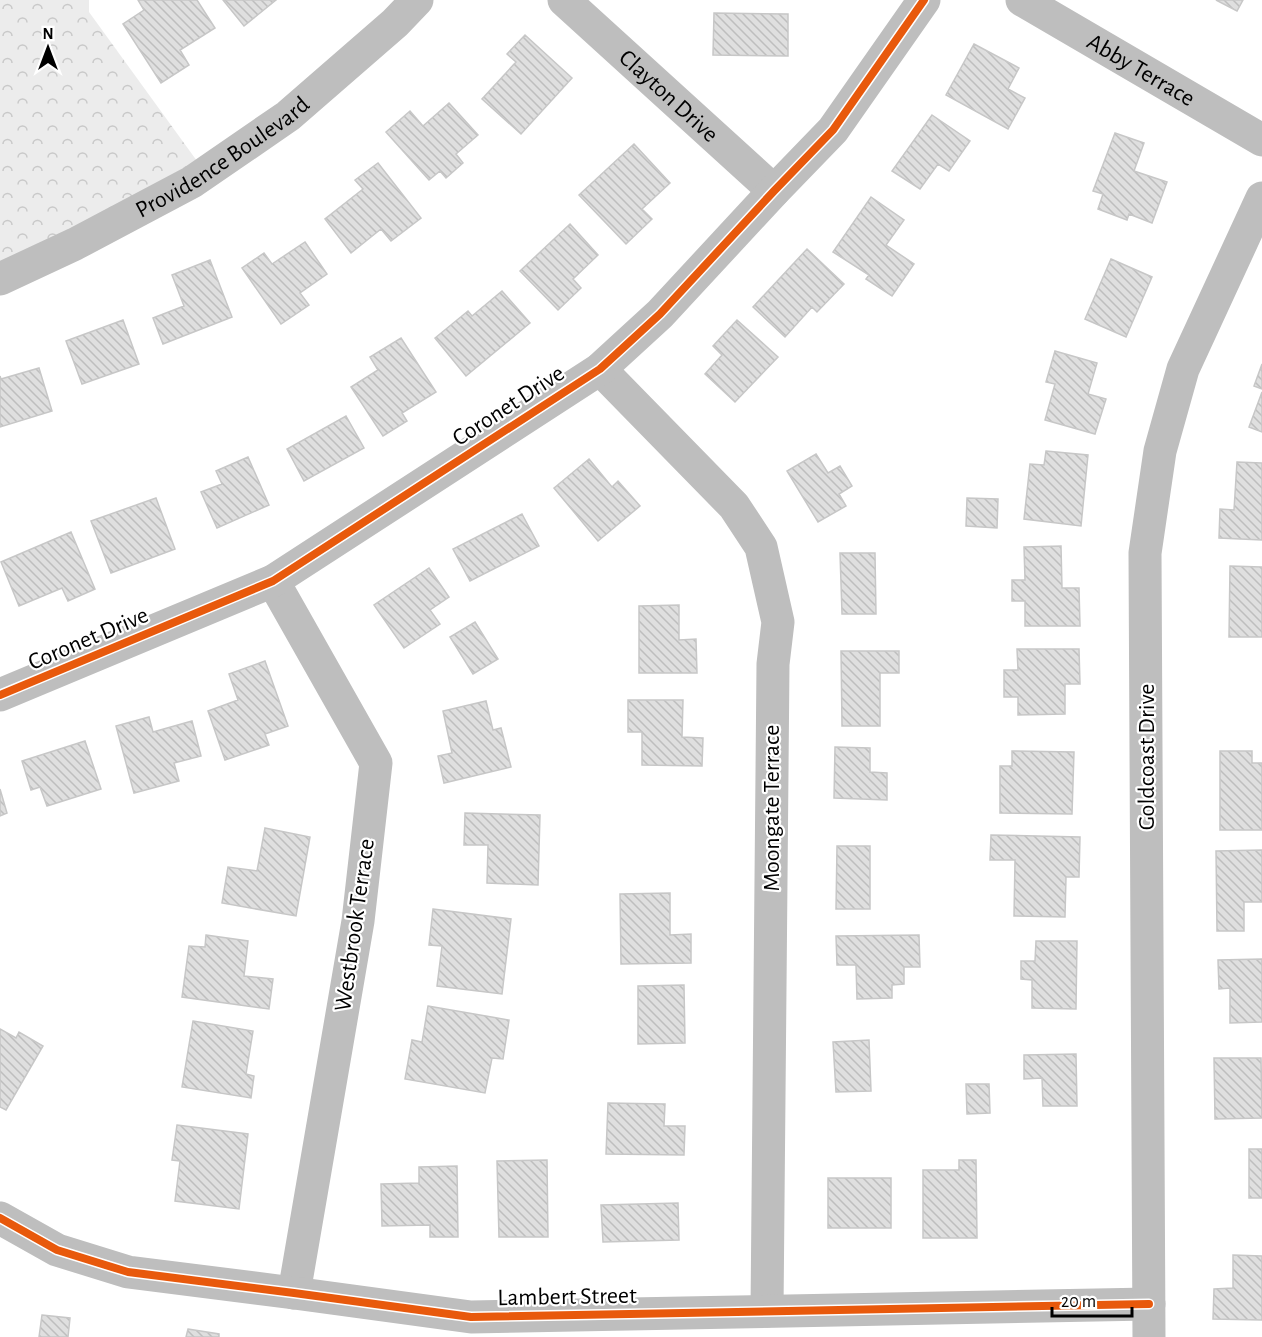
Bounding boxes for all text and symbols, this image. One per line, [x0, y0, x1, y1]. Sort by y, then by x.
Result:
north arrow [18, 18, 78, 78]
text: N [42, 26, 54, 42]
street label: Abby Terrace [1083, 30, 1199, 111]
street label: Clayton Drive [614, 45, 723, 147]
street label: Providence Boulevard [132, 92, 314, 223]
street label: Coronet Drive [448, 361, 569, 451]
street label: Coronet Drive [25, 603, 152, 675]
street label: Goldcoast Drive [1135, 684, 1159, 830]
street label: Moongate Terrace [760, 725, 784, 891]
street label: Westbrook Terrace [331, 837, 379, 1013]
scale bar [1052, 1280, 1132, 1318]
street label: Lambert Street [497, 1284, 637, 1310]
text: 20 m [1061, 1293, 1096, 1311]

